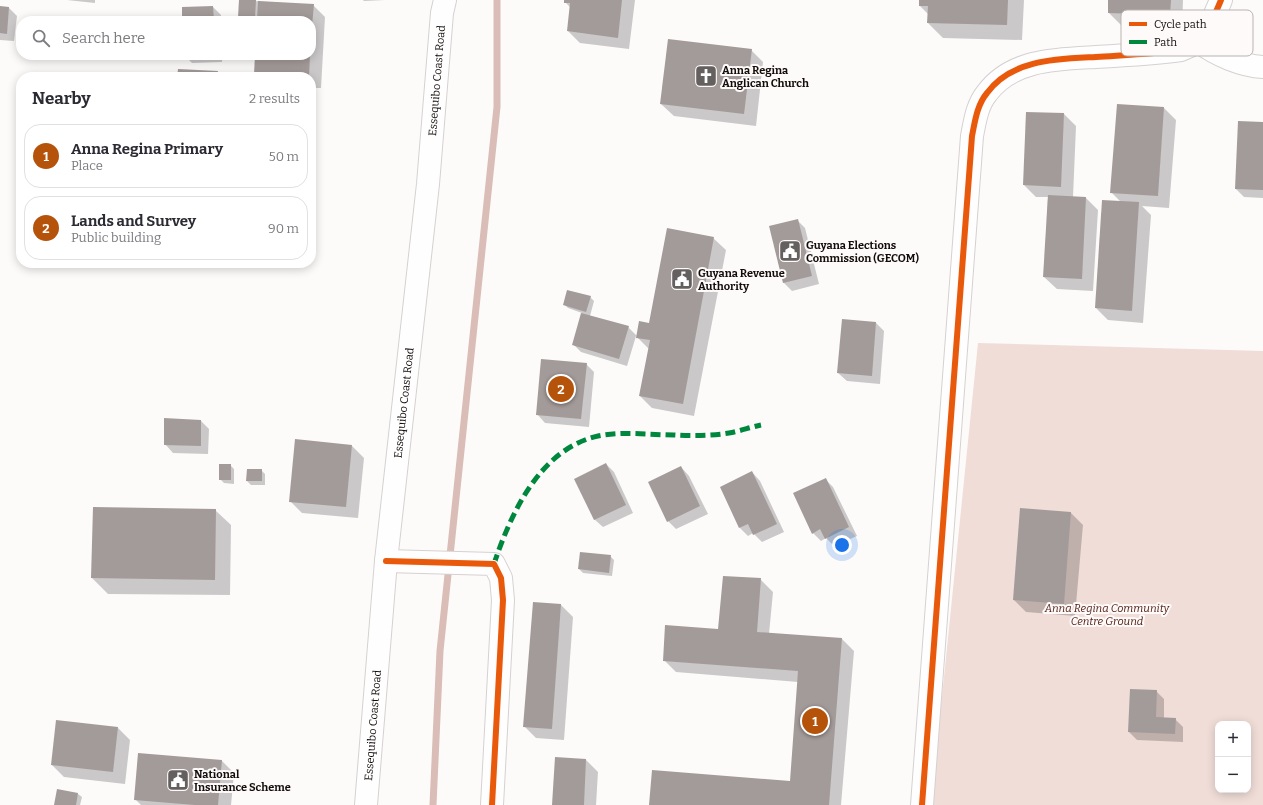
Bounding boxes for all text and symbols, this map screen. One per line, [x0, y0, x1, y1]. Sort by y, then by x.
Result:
legend [1121, 10, 1253, 56]
search box [16, 16, 316, 60]
text: Cycle path [1154, 18, 1207, 31]
street label: Essequibo Coast Road [425, 24, 448, 136]
icon: search [30, 27, 52, 49]
text: Search here [62, 29, 145, 47]
text: Path [1154, 36, 1177, 49]
church icon: Anna Regina Anglican Church [693, 63, 719, 89]
place label: Anna Regina Anglican Church [722, 64, 809, 90]
text: Nearby [32, 88, 91, 109]
text: 2 results [249, 91, 300, 106]
text: Anna Regina Primary [71, 140, 223, 158]
text: 1 [43, 149, 49, 164]
text: 50 m [269, 149, 299, 164]
text: Place [71, 158, 103, 173]
text: Lands and Survey [71, 212, 196, 230]
text: 2 [42, 221, 50, 236]
text: 90 m [268, 221, 299, 236]
text: Public building [71, 230, 161, 245]
public building icon: Guyana Elections Commission (GECOM) [777, 238, 803, 264]
place label: Guyana Elections Commission (GECOM) [806, 239, 919, 265]
public building icon: Guyana Revenue Authority [669, 266, 695, 292]
place label: Guyana Revenue Authority [698, 267, 785, 293]
street label: Essequibo Coast Road [391, 346, 416, 459]
pin: 2 [548, 374, 574, 404]
your location [832, 535, 852, 555]
park label: Anna Regina Community Centre Ground [1044, 602, 1171, 628]
street label: Essequibo Coast Road [362, 669, 384, 781]
pin: 1 [802, 706, 828, 736]
map controls [1215, 721, 1251, 793]
button: + [1215, 721, 1251, 757]
button: − [1215, 757, 1251, 793]
public building icon: National Insurance Scheme [165, 767, 191, 793]
place label: National Insurance Scheme [194, 768, 291, 794]

